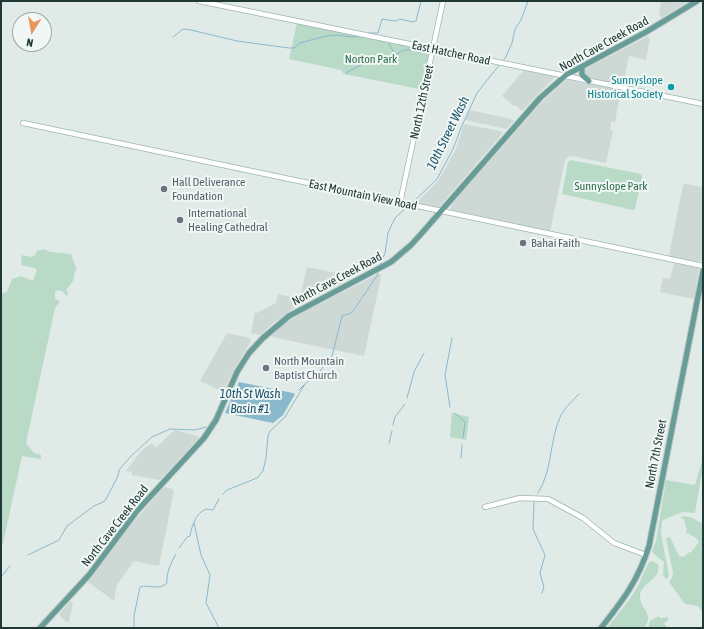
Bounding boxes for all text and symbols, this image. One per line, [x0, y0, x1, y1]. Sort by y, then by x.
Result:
north arrow [12, 12, 52, 52]
street label: North Cave Creek Road [557, 14, 651, 74]
text: N [26, 36, 34, 49]
street label: East Hatcher Road [411, 38, 491, 68]
park label: Norton Park [345, 52, 397, 66]
street label: North 12th Street [407, 64, 437, 140]
place label: Sunnyslope Historical Society [587, 73, 663, 101]
marker: Sunnyslope Historical Society [666, 82, 676, 92]
water label: 10th Street Wash [424, 94, 472, 172]
place label: Hall Deliverance Foundation [172, 175, 246, 203]
street label: East Mountain View Road [308, 176, 418, 214]
park label: Sunnyslope Park [574, 179, 648, 193]
marker: Hall Deliverance Foundation [159, 184, 169, 194]
place label: International Healing Cathedral [188, 206, 268, 234]
marker: International Healing Cathedral [175, 215, 185, 225]
place label: Bahai Faith [531, 236, 580, 250]
marker: Bahai Faith [518, 238, 528, 248]
street label: North Cave Creek Road [290, 249, 384, 309]
place label: North Mountain Baptist Church [274, 354, 344, 382]
marker: North Mountain Baptist Church [261, 363, 271, 373]
water label: 10th St Wash Basin #1 [219, 386, 281, 417]
street label: North 7th Street [642, 418, 670, 490]
street label: North Cave Creek Road [79, 482, 151, 570]

